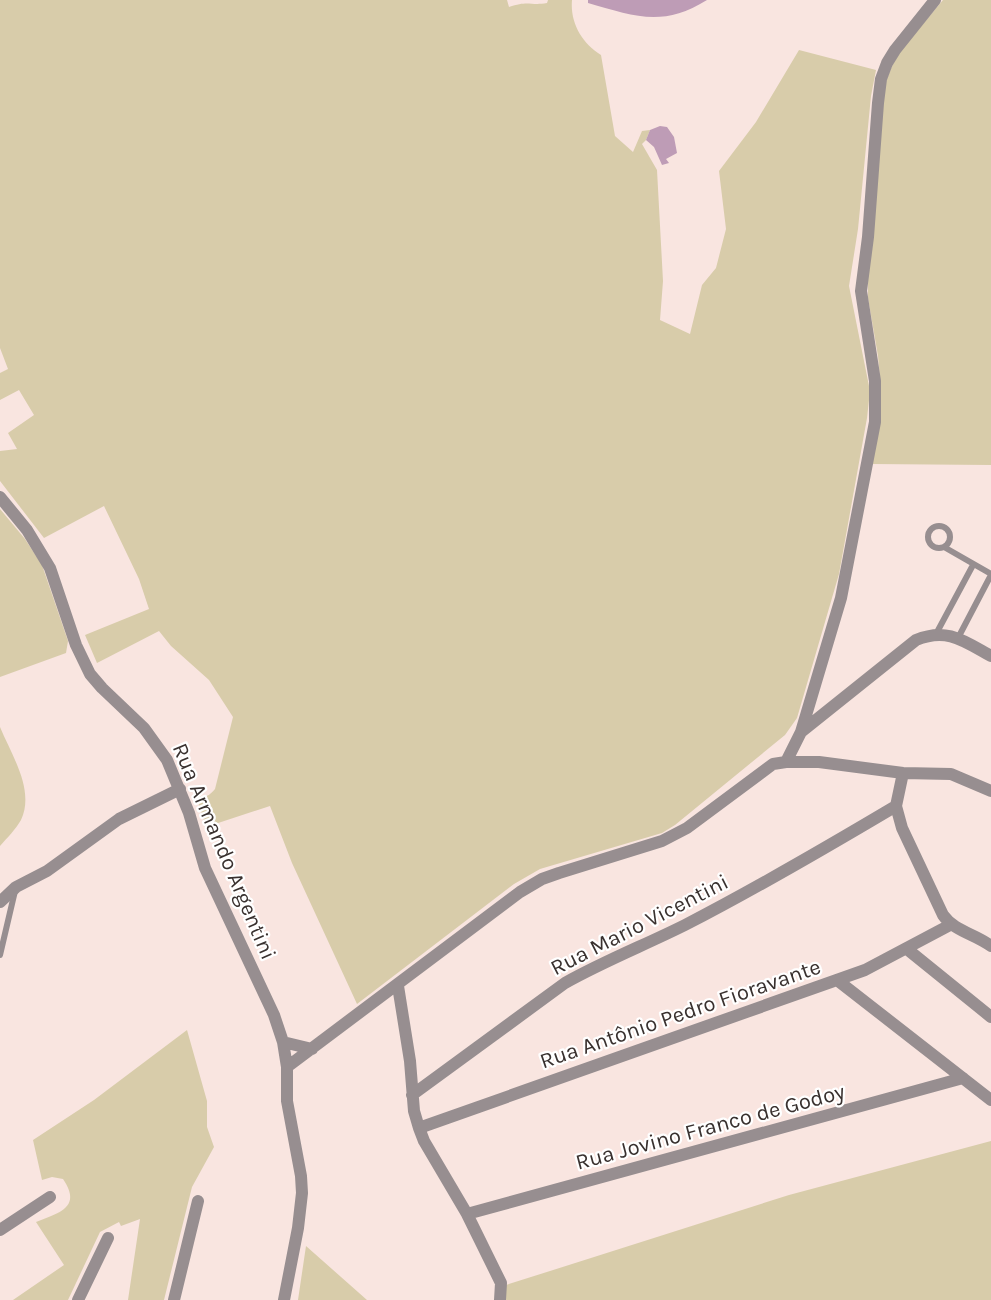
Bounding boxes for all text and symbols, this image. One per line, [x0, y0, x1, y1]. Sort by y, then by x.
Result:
street label: Rua Armando Argentini [167, 739, 282, 964]
street label: Rua Mario Vicentini [546, 869, 733, 981]
street label: Rua Antônio Pedro Fioravante [536, 954, 824, 1074]
street label: Rua Jovino Franco de Godoy [573, 1078, 848, 1175]

